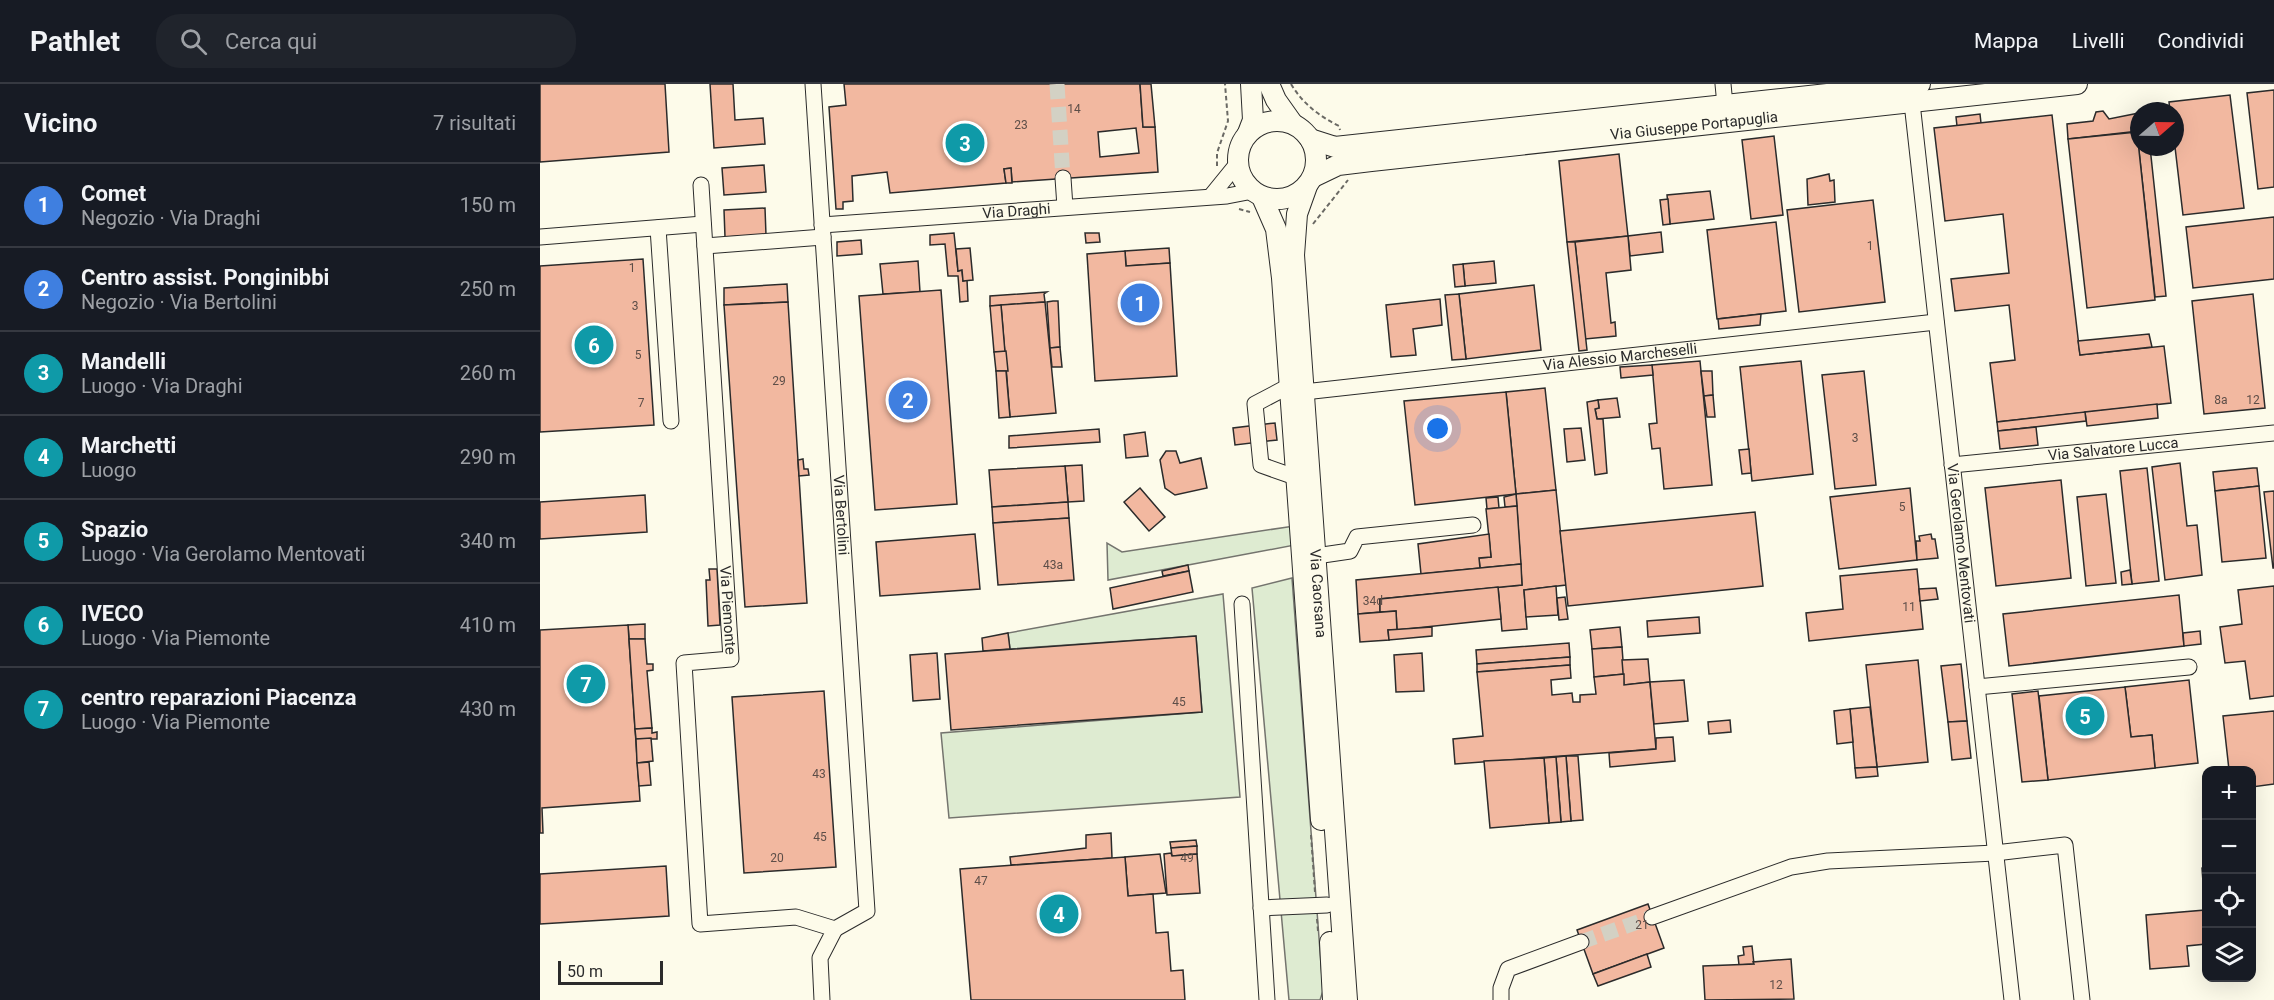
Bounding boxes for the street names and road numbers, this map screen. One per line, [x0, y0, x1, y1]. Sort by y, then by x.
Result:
street label: Via Giuseppe Portapuglia [1609, 108, 1779, 144]
street label: Via Draghi [982, 200, 1051, 222]
street label: Via Alessio Marcheselli [1542, 340, 1698, 374]
street label: Via Salvatore Lucca [2047, 434, 2179, 464]
street label: Via Gerolamo Mentovati [1943, 462, 1979, 624]
street label: Via Bertolini [830, 474, 853, 556]
street label: Via Caorsana [1306, 548, 1330, 638]
street label: Via Piemonte [716, 565, 740, 655]

